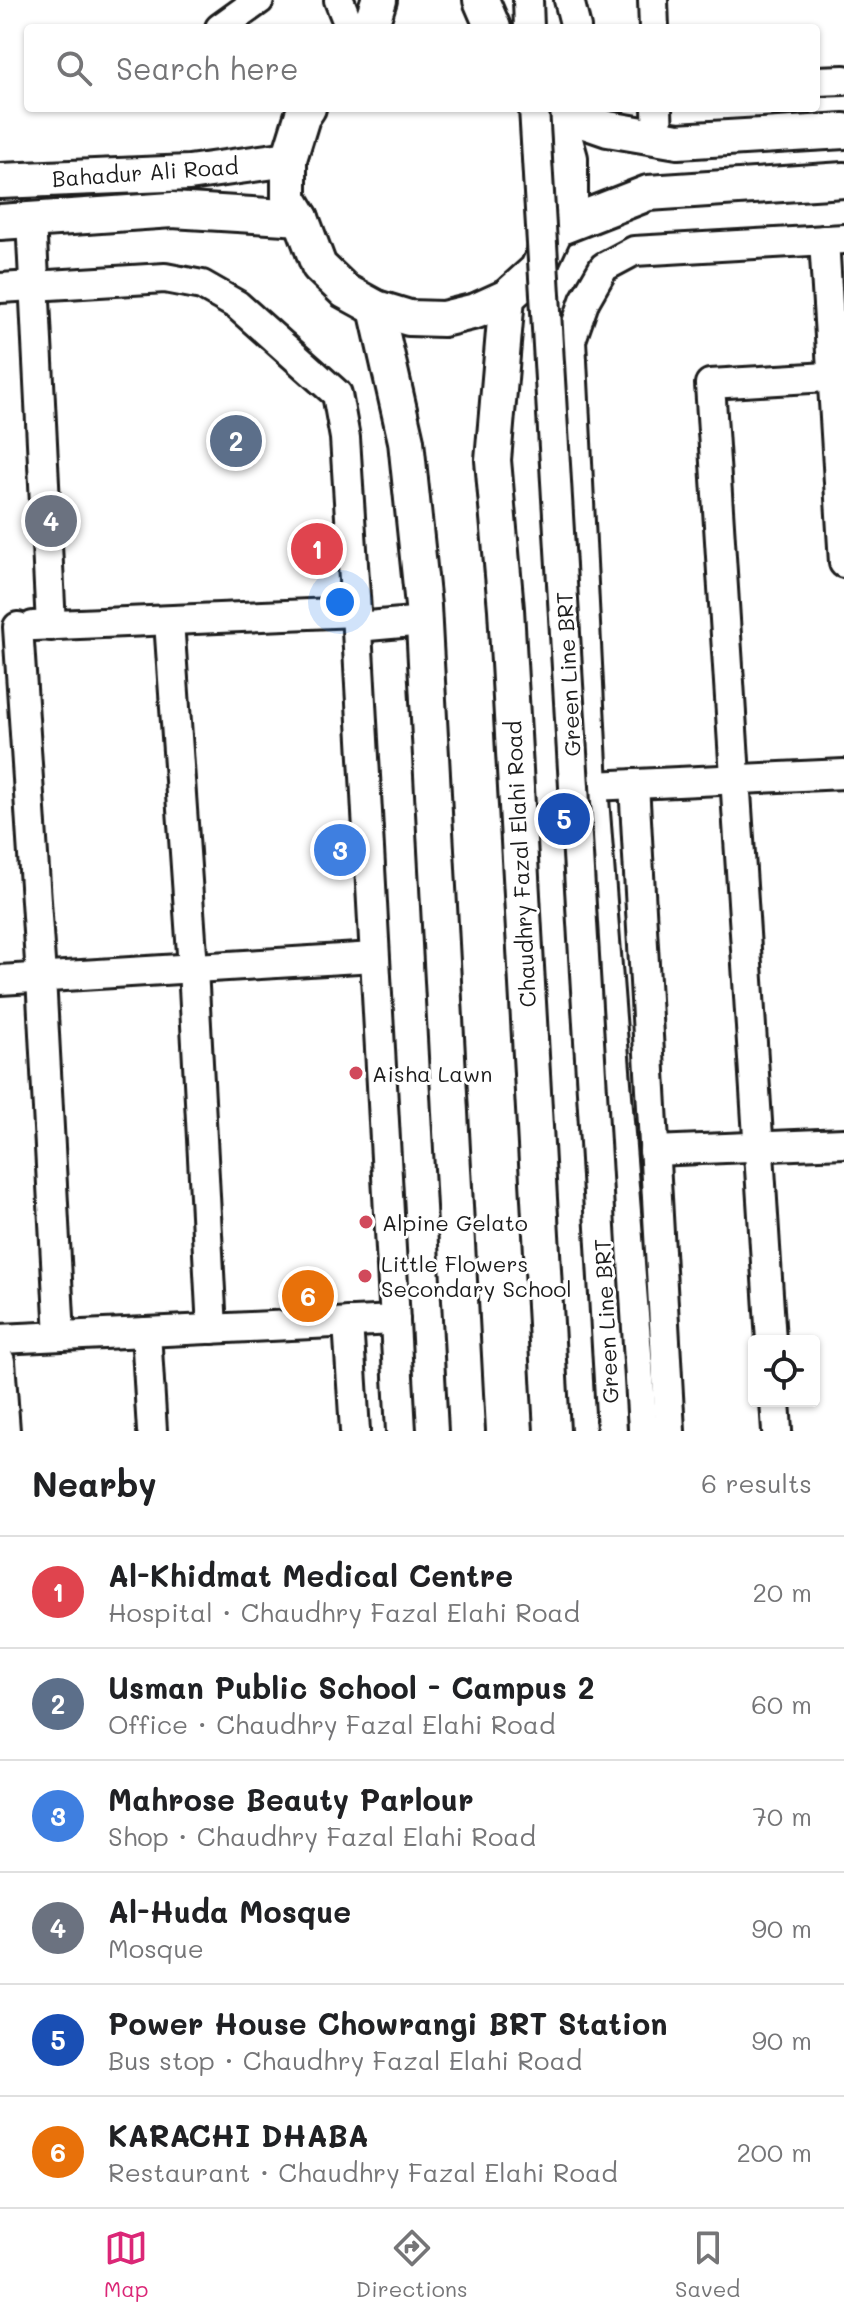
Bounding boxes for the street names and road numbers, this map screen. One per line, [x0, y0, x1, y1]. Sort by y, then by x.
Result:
street label: Bahadur Ali Road [51, 151, 239, 193]
street label: Green Line BRT [549, 591, 587, 757]
street label: Chaudhry Fazal Elahi Road [498, 720, 542, 1008]
street label: Green Line BRT [587, 1238, 625, 1404]

